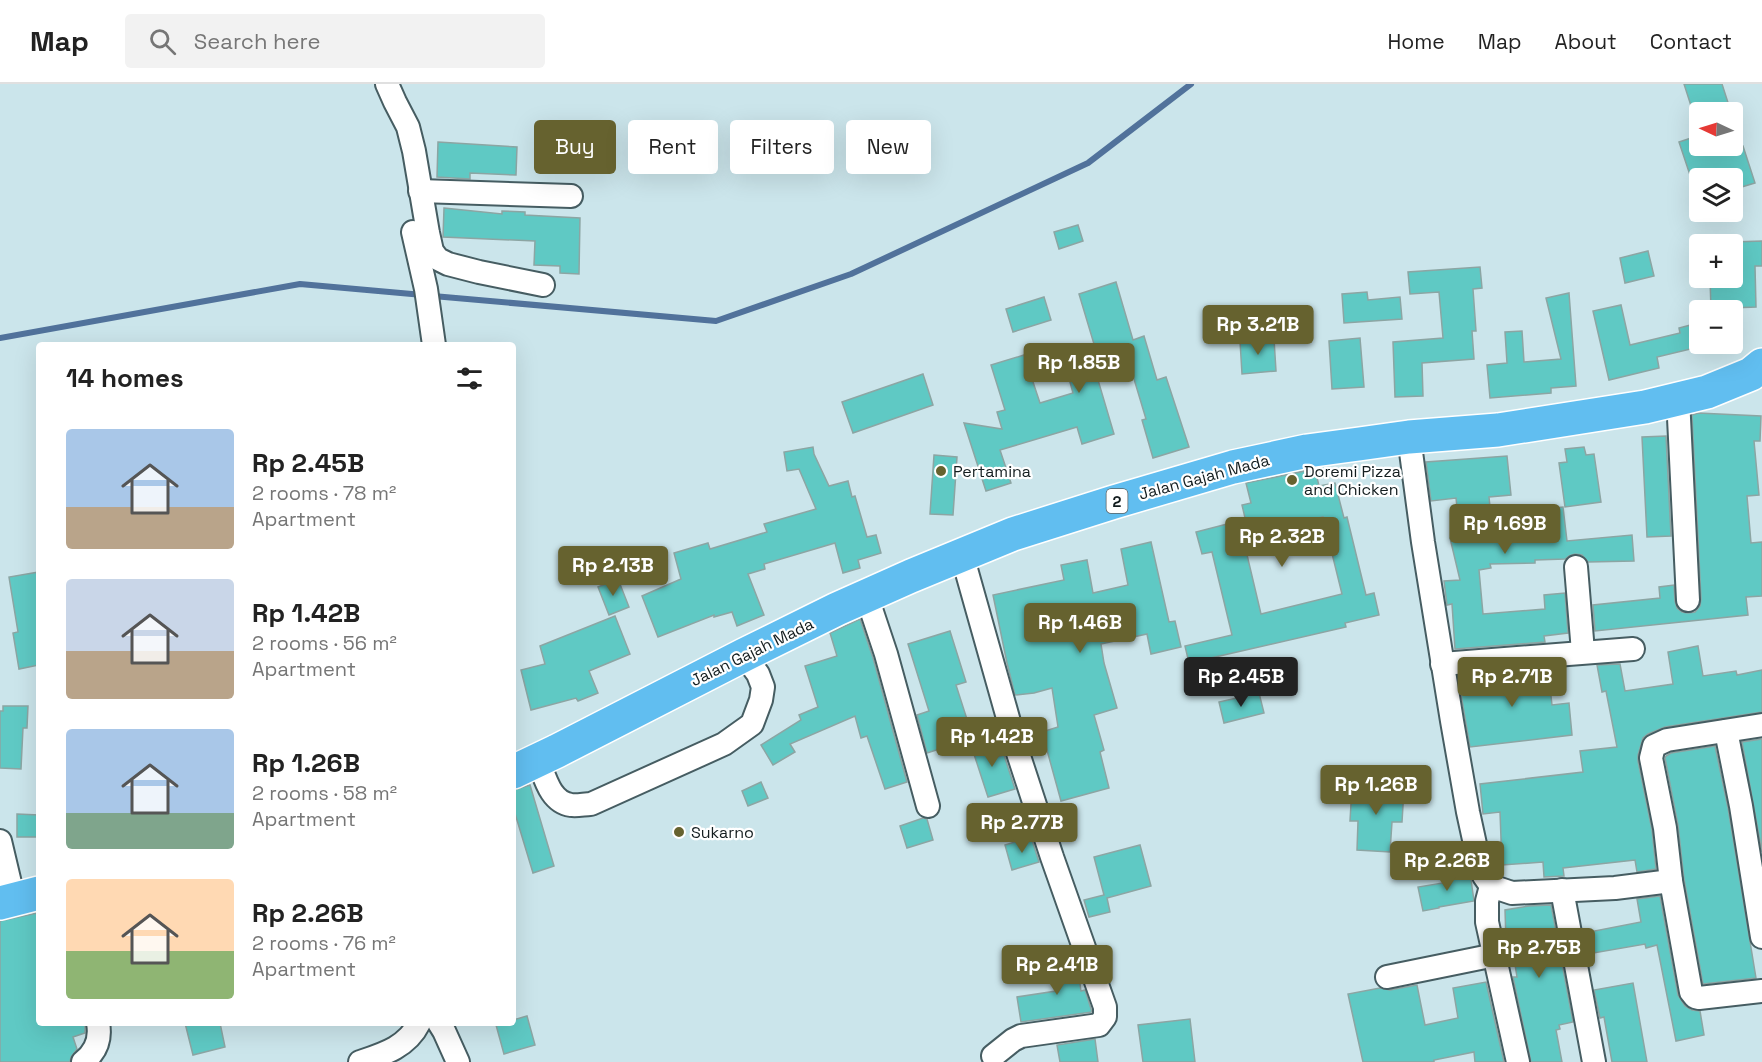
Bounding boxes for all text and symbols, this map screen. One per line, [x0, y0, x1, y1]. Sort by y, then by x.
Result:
search box [125, 14, 545, 68]
text: Map [30, 23, 89, 59]
icon: search [146, 25, 179, 58]
text: Search here [194, 27, 321, 55]
text: Home [1387, 28, 1445, 55]
text: Map [1478, 28, 1522, 55]
text: About [1555, 28, 1617, 55]
text: Contact [1650, 28, 1732, 55]
north arrow [1689, 102, 1743, 156]
map controls [1689, 102, 1743, 354]
chip: Buy [534, 120, 616, 174]
chip: Rent [628, 120, 718, 174]
chip: Filters [730, 120, 834, 174]
chip: New [846, 120, 931, 174]
button: layers [1689, 168, 1743, 222]
button: + [1689, 234, 1743, 288]
button: − [1689, 300, 1743, 354]
pin: Rp 3.21B [1196, 305, 1320, 356]
text: Rp 3.21B [1217, 311, 1299, 337]
pin: Rp 1.85B [1017, 343, 1141, 394]
text: Rp 1.85B [1038, 349, 1120, 375]
text: 14 homes [66, 361, 184, 395]
icon: filters [453, 362, 486, 395]
text: Rp 2.45B [252, 446, 364, 480]
street label: Jalan Gajah Mada [1136, 449, 1272, 505]
icon: home [114, 453, 186, 525]
place label: Pertamina [953, 461, 1031, 482]
place label: Doremi Pizza and Chicken [1304, 461, 1401, 500]
marker: Pertamina [934, 464, 948, 478]
marker: Doremi Pizza and Chicken [1285, 473, 1299, 487]
text: 2 rooms · 78 m² [252, 480, 396, 506]
road number: 2 [1106, 489, 1128, 513]
pin: Rp 1.69B [1443, 504, 1567, 555]
text: Apartment [252, 506, 356, 532]
text: Rp 1.69B [1463, 510, 1547, 536]
pin: Rp 2.32B [1220, 517, 1344, 568]
text: Rp 2.32B [1239, 523, 1325, 549]
pin: Rp 2.13B [551, 546, 675, 597]
text: Rp 2.13B [572, 552, 654, 578]
text: Rp 1.42B [252, 596, 360, 630]
icon: home [114, 603, 186, 675]
pin: Rp 1.46B [1018, 603, 1142, 654]
text: Rp 1.46B [1038, 609, 1122, 635]
street label: Jalan Gajah Mada [687, 613, 817, 691]
text: 2 rooms · 56 m² [252, 630, 397, 656]
text: Apartment [252, 656, 356, 682]
pin: Rp 2.45B [1179, 657, 1303, 708]
pin: Rp 2.71B [1450, 657, 1574, 708]
text: Rp 2.45B [1198, 663, 1284, 689]
text: Rp 2.71B [1472, 663, 1552, 689]
pin: Rp 1.42B [930, 717, 1054, 768]
text: Rp 1.42B [950, 723, 1034, 749]
text: Rp 1.26B [252, 746, 360, 780]
icon: home [114, 753, 186, 825]
pin: Rp 1.26B [1314, 765, 1438, 816]
text: Rp 1.26B [1335, 771, 1418, 797]
text: 2 rooms · 58 m² [252, 780, 397, 806]
pin: Rp 2.77B [960, 803, 1084, 854]
text: Apartment [252, 806, 356, 832]
text: Rp 2.77B [980, 809, 1064, 835]
place label: Sukarno [691, 822, 754, 843]
marker: Sukarno [672, 825, 686, 839]
pin: Rp 2.26B [1385, 841, 1509, 892]
text: Rp 2.26B [1404, 847, 1490, 873]
text: Rp 2.26B [252, 896, 364, 930]
icon: home [114, 903, 186, 975]
pin: Rp 2.75B [1477, 928, 1601, 979]
text: 2 rooms · 76 m² [252, 930, 396, 956]
text: Rp 2.75B [1497, 934, 1581, 960]
pin: Rp 2.41B [995, 945, 1119, 996]
text: Rp 2.41B [1016, 951, 1098, 977]
text: Apartment [252, 956, 356, 982]

